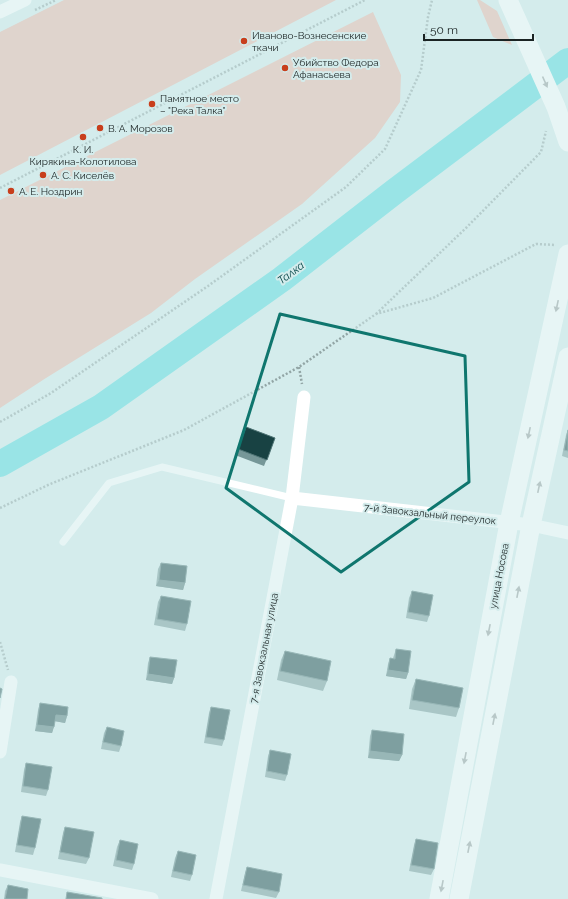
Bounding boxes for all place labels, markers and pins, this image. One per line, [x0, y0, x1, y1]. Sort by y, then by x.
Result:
place label: Иваново-Вознесенские ткачи [252, 30, 366, 53]
marker: Иваново-Вознесенские ткачи [239, 36, 249, 46]
place label: Убийство Федора Афанасьева [293, 57, 379, 80]
marker: Убийство Федора Афанасьева [280, 63, 290, 73]
place label: Памятное место – "Река Талка" [160, 93, 239, 116]
marker: Памятное место – "Река Талка" [147, 99, 157, 109]
marker: В. А. Морозов [95, 123, 105, 133]
place label: В. А. Морозов [108, 123, 173, 134]
marker: К. И. Кирякина-Колотилова [78, 132, 88, 142]
place label: К. И. Кирякина-Колотилова [29, 144, 137, 167]
marker: А. С. Киселёв [38, 170, 48, 180]
place label: А. С. Киселёв [51, 170, 114, 181]
marker: А. Е. Ноздрин [6, 186, 16, 196]
place label: А. Е. Ноздрин [19, 186, 82, 197]

